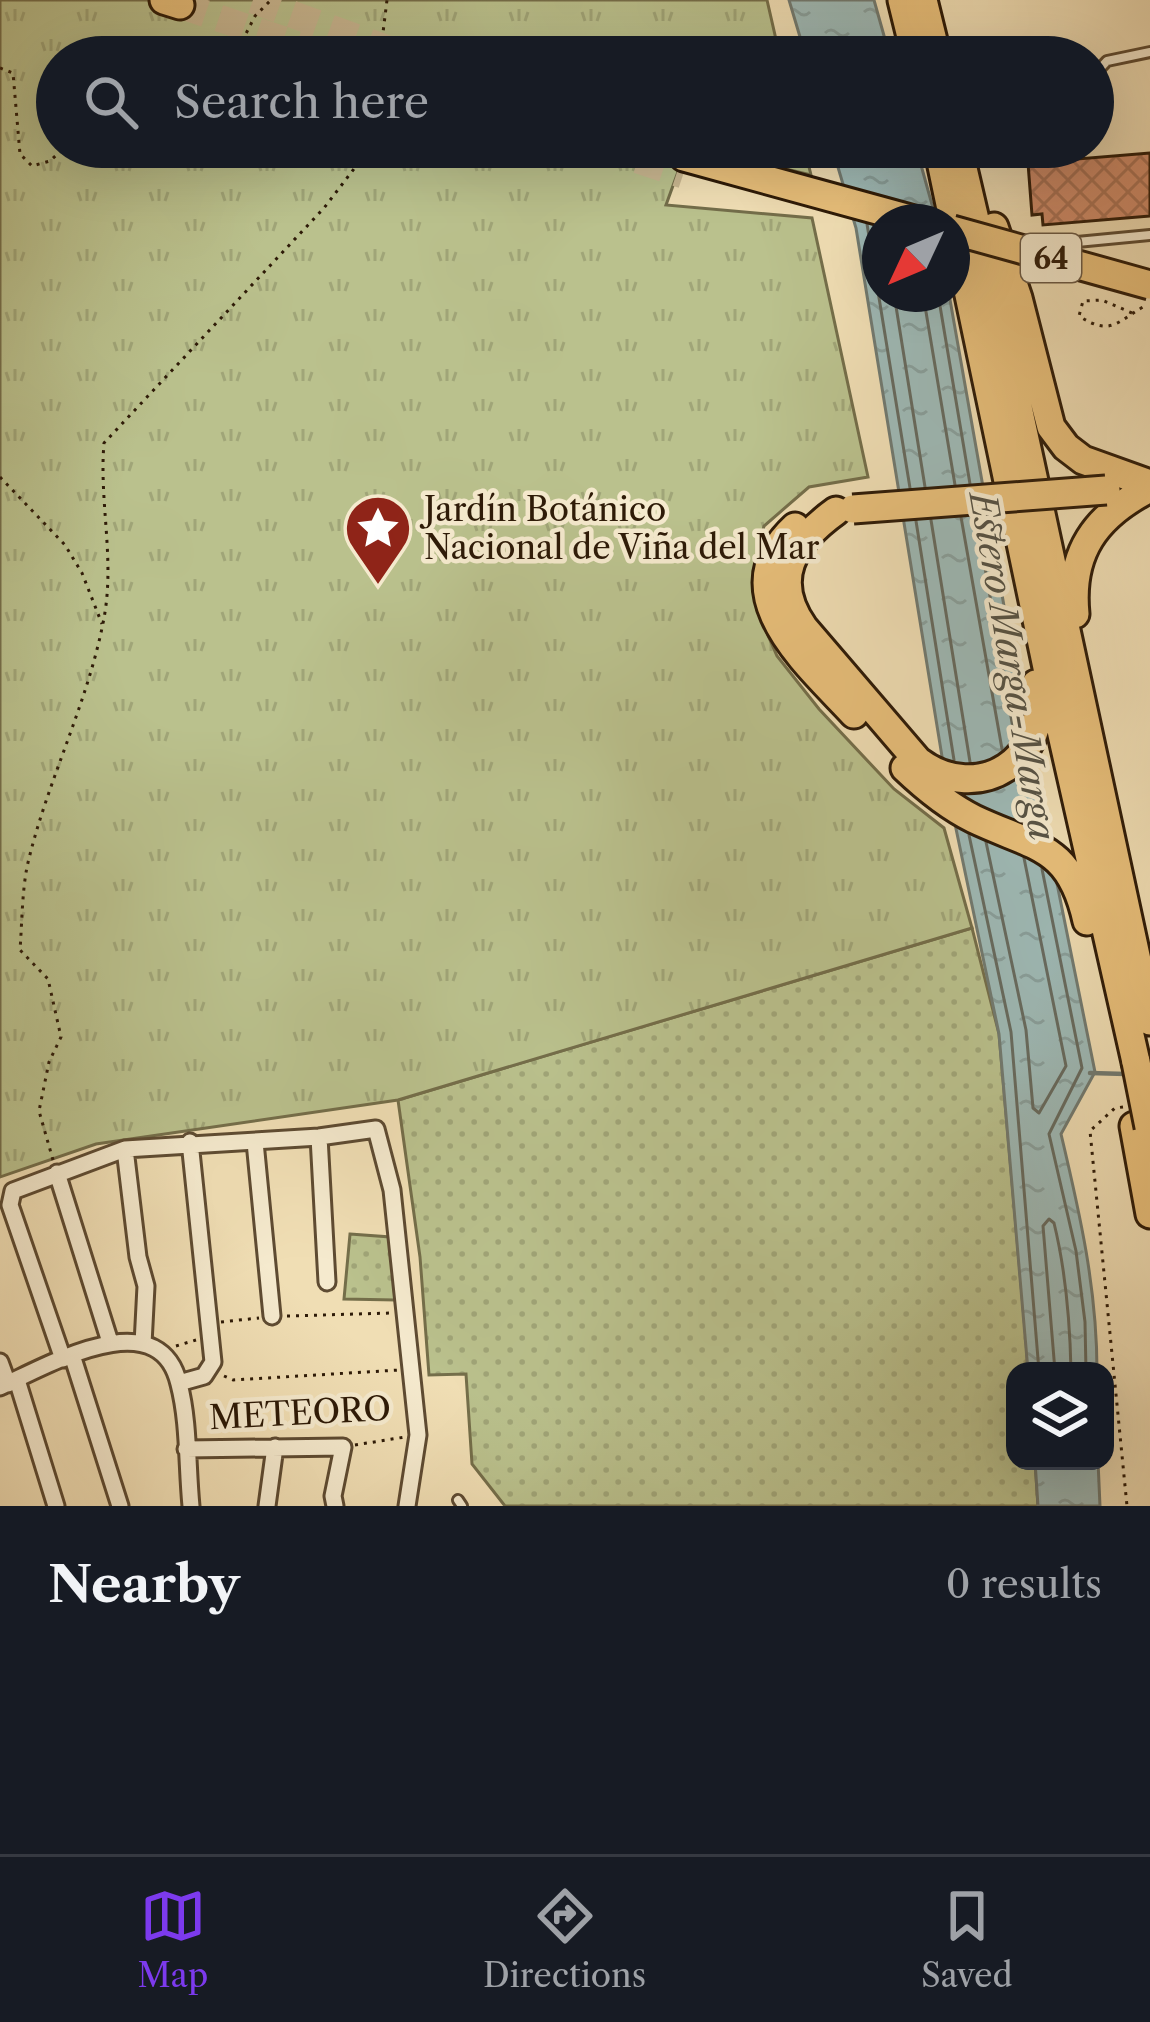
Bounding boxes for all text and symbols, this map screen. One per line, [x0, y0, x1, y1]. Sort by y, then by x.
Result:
search box [36, 36, 1114, 168]
icon: search [78, 69, 144, 135]
text: Search here [174, 74, 429, 130]
north arrow [862, 204, 970, 312]
road number: 64 [1021, 234, 1081, 282]
water label: Estero Marga-Marga [960, 485, 1065, 844]
place label: Jardín Botánico Nacional de Viña del Mar [419, 489, 820, 568]
place icon: Jardín Botánico Nacional de Viña del Mar [343, 493, 413, 587]
map controls [1006, 1362, 1114, 1470]
button: layers [1006, 1362, 1114, 1470]
street label: METEORO [208, 1388, 392, 1438]
text: Nearby [48, 1553, 240, 1615]
text: 0 results [946, 1560, 1102, 1608]
tab: Map [137, 1883, 208, 1996]
tab: Directions [483, 1883, 646, 1996]
tab: Saved [921, 1883, 1013, 1996]

